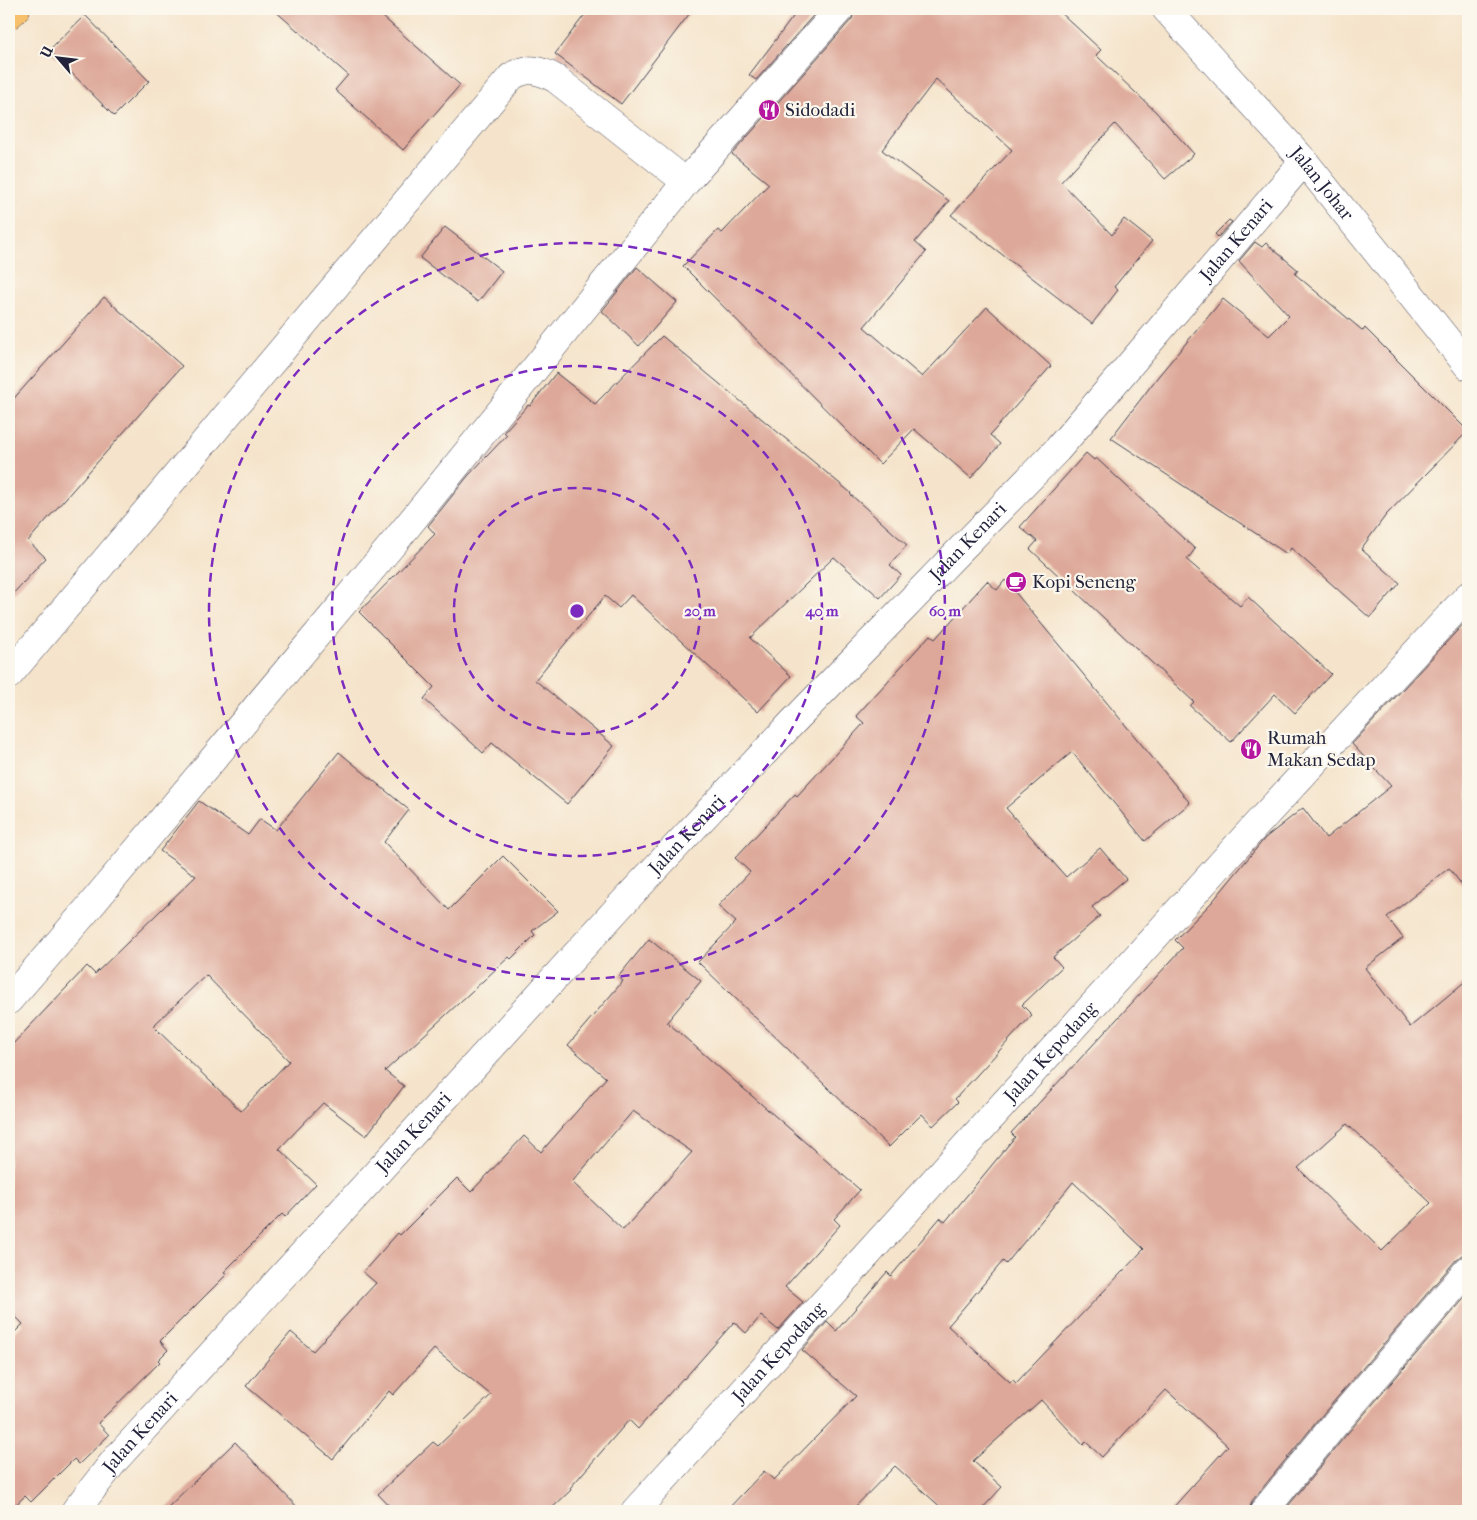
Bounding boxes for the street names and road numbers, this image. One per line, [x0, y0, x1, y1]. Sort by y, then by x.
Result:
street label: Jalan Johar [1284, 141, 1359, 226]
street label: Jalan Kenari [1194, 194, 1278, 287]
street label: Jalan Kenari [923, 498, 1011, 587]
street label: Jalan Kenari [643, 790, 730, 881]
street label: Jalan Kepodang [998, 997, 1102, 1108]
street label: Jalan Kenari [370, 1087, 456, 1179]
street label: Jalan Kepodang [726, 1297, 830, 1409]
street label: Jalan Kenari [97, 1387, 183, 1479]

